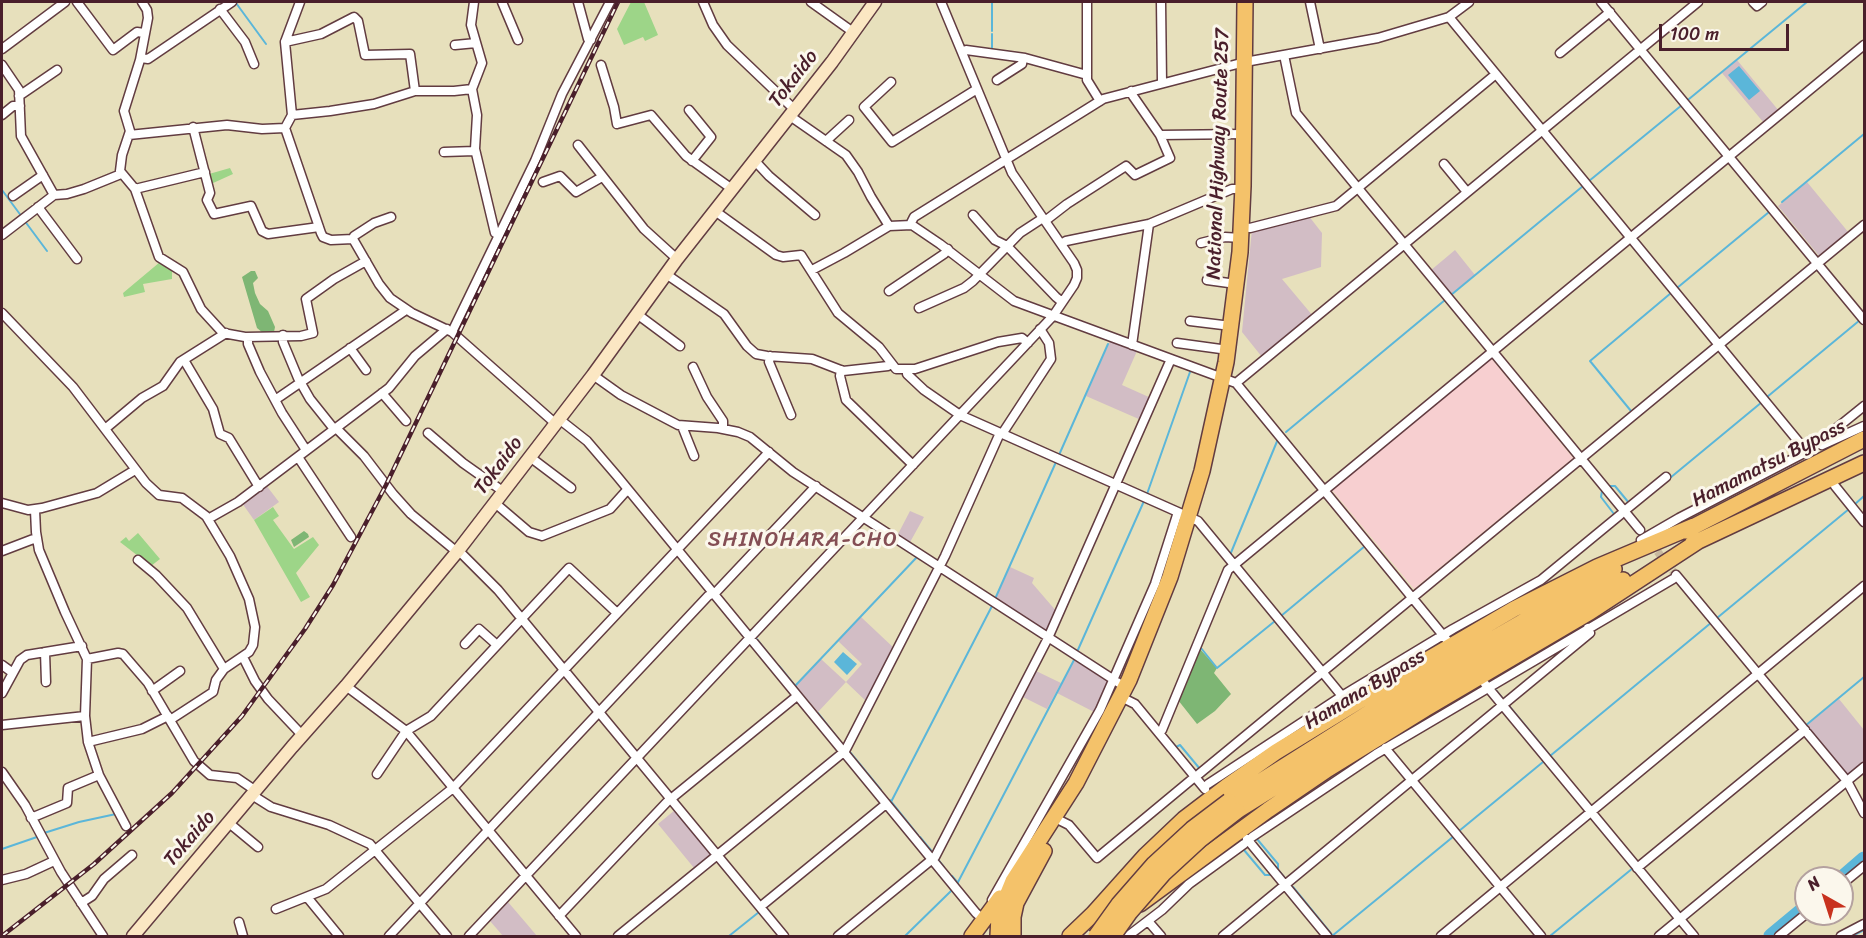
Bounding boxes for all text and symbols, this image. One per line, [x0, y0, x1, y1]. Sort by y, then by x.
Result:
scale bar [1662, 12, 1792, 50]
text: 100 m [1670, 18, 1719, 50]
street label: National Highway Route 257 [1203, 28, 1235, 280]
street label: Tokaido [764, 45, 824, 113]
street label: Hamamatsu Bypass [1688, 415, 1850, 513]
street label: Tokaido [469, 432, 529, 500]
district label: SHINOHARA-CHO [708, 528, 898, 554]
street label: Hamana Bypass [1300, 645, 1430, 735]
street label: Tokaido [159, 806, 221, 872]
north arrow [1794, 866, 1854, 926]
text: N [1800, 868, 1827, 898]

